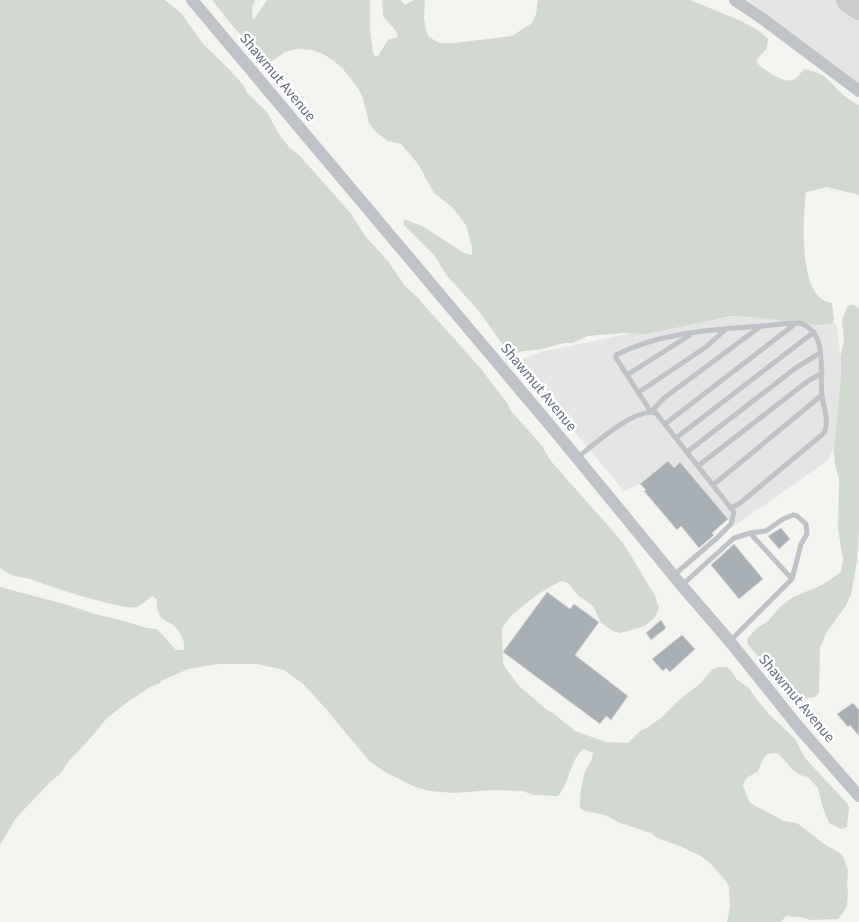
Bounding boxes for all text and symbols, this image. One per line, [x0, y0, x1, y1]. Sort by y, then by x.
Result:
street label: Shawmut Avenue [234, 29, 321, 126]
street label: Shawmut Avenue [495, 339, 582, 436]
street label: Shawmut Avenue [753, 650, 840, 747]

